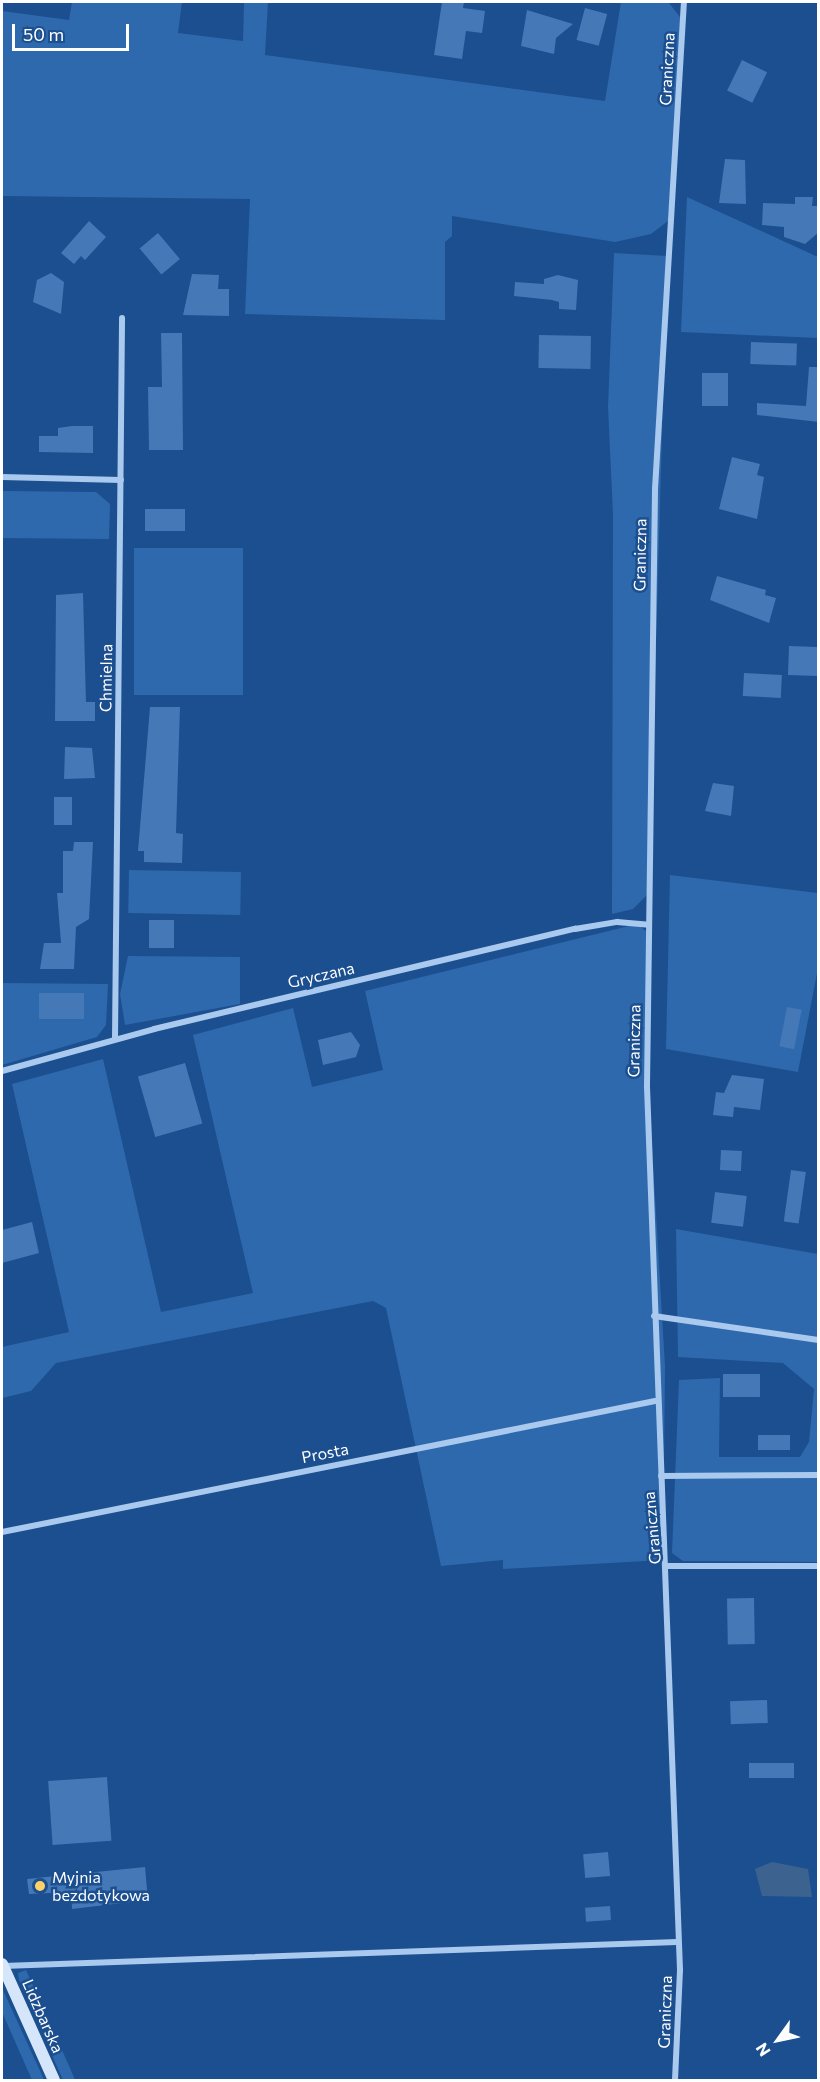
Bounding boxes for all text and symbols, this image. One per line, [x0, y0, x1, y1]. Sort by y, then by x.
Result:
scale bar [15, 12, 132, 50]
text: 50 m [23, 23, 64, 45]
street label: Graniczna [656, 32, 678, 106]
street label: Graniczna [630, 518, 650, 592]
street label: Chmielna [96, 644, 116, 712]
street label: Gryczana [286, 958, 356, 992]
street label: Graniczna [624, 1004, 644, 1078]
street label: Prosta [300, 1439, 350, 1467]
street label: Graniczna [639, 1491, 665, 1565]
place label: Myjnia bezdotykowa [52, 1867, 150, 1905]
marker: Myjnia bezdotykowa [33, 1879, 47, 1893]
street label: Graniczna [654, 1975, 676, 2049]
street label: Lidzbarska [18, 1976, 68, 2056]
north arrow [748, 2010, 808, 2070]
text: N [751, 2040, 774, 2060]

